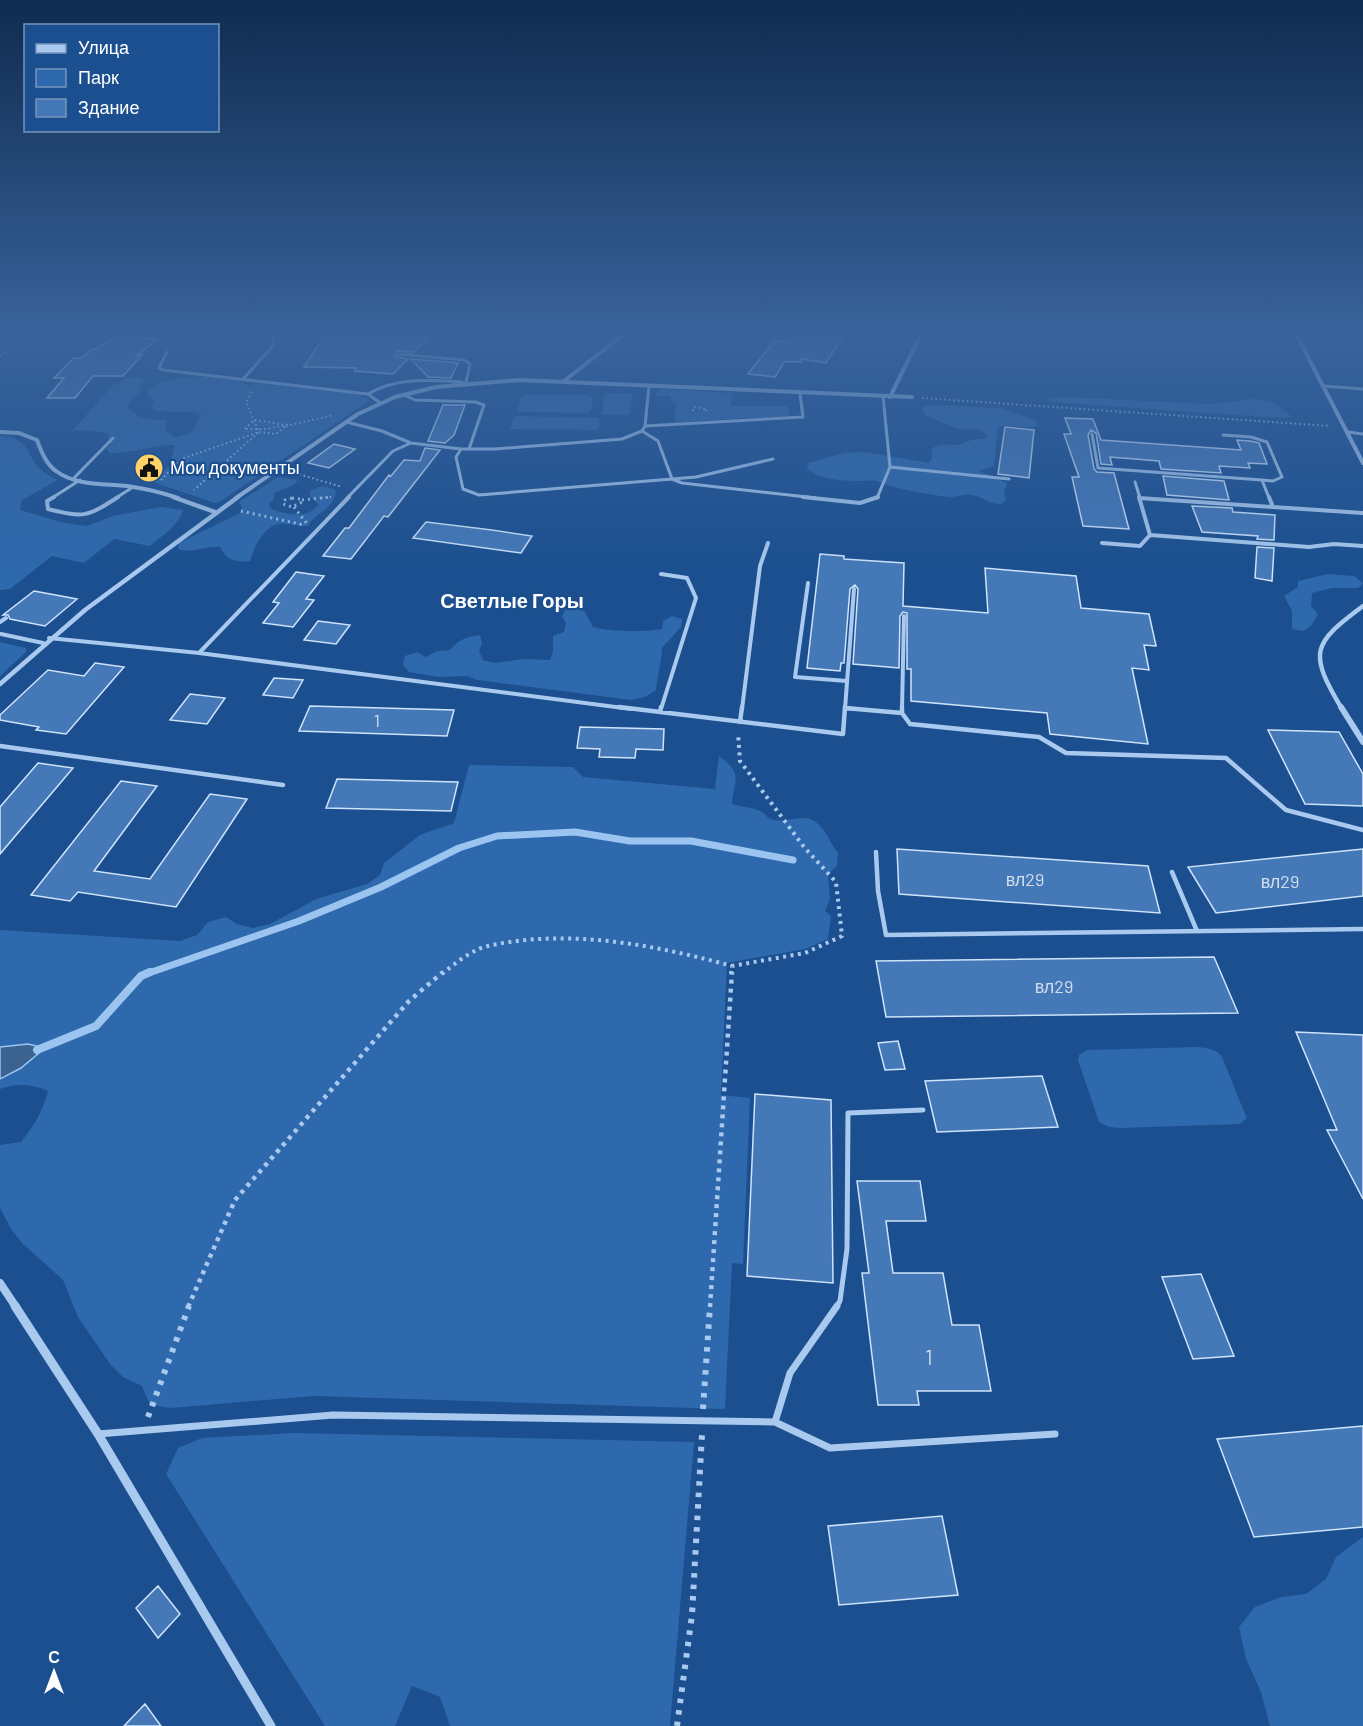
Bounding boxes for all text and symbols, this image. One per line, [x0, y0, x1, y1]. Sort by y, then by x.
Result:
legend [24, 24, 219, 132]
text: Улица [78, 36, 130, 58]
text: Парк [78, 66, 119, 88]
text: Здание [78, 96, 139, 118]
public building icon: Мои документы [133, 452, 165, 484]
place label: Мои документы [170, 456, 300, 478]
district label: Светлые Горы [440, 588, 584, 612]
house number: 1 [374, 709, 380, 731]
house number: вл29 [1006, 868, 1044, 890]
house number: вл29 [1261, 870, 1299, 892]
house number: вл29 [1035, 975, 1073, 997]
house number: 1 [925, 1344, 933, 1369]
north arrow [24, 1642, 84, 1702]
text: С [48, 1647, 60, 1666]

